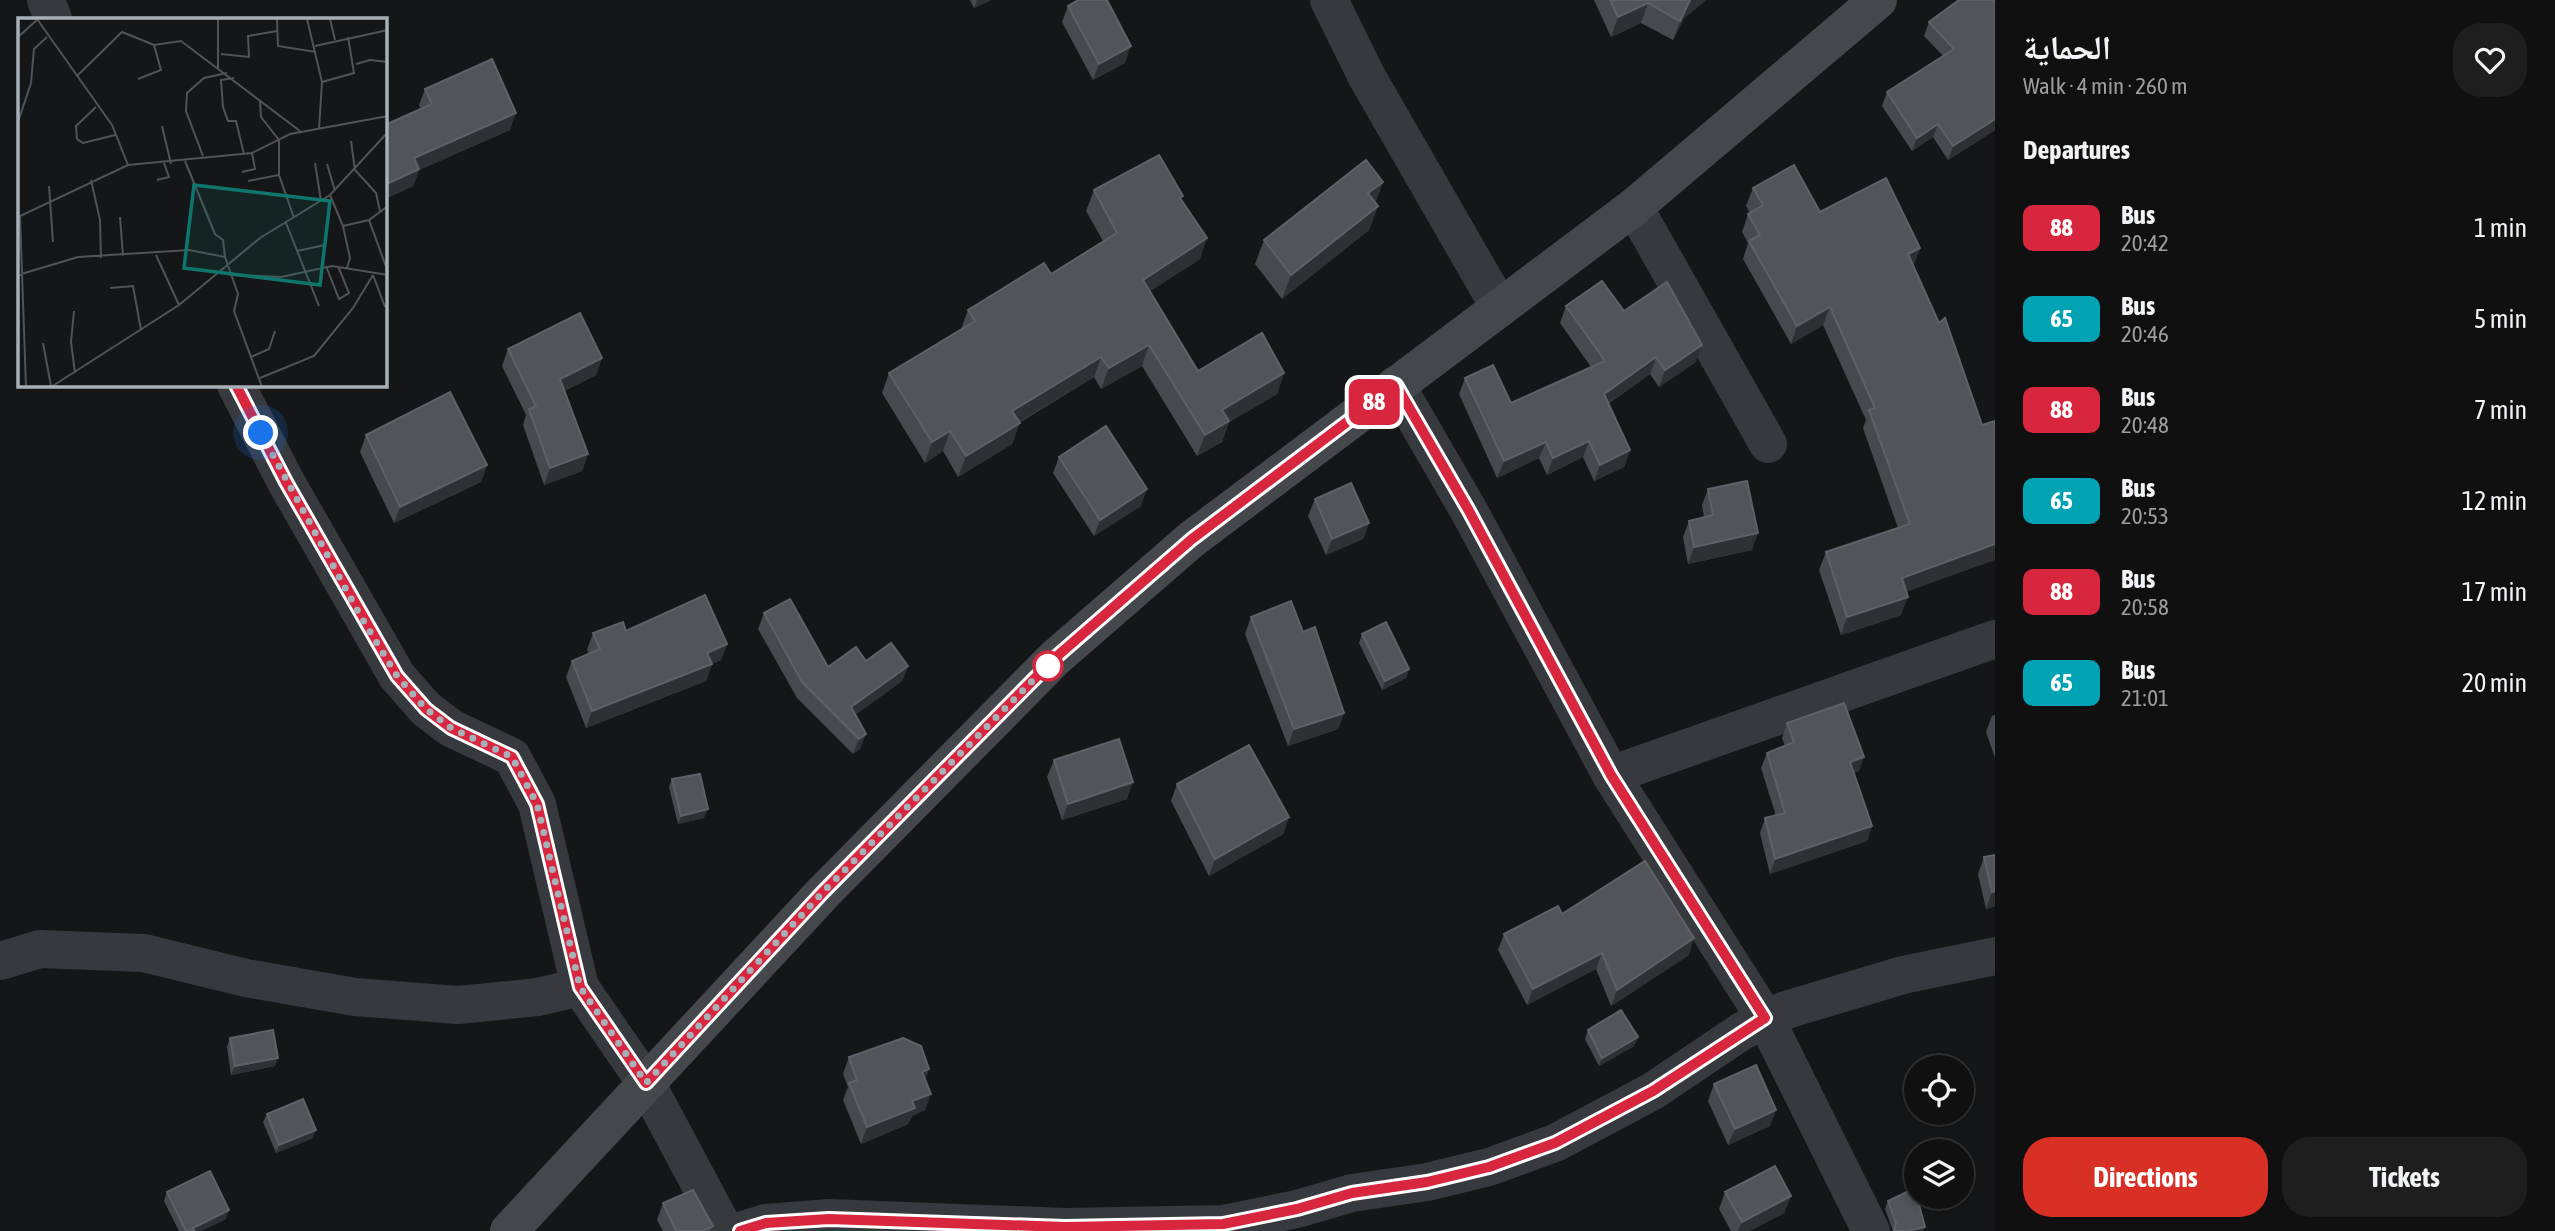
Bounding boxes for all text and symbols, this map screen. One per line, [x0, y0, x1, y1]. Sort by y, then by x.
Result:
inset map [18, 18, 387, 387]
button: heart [2453, 23, 2527, 97]
text: الحماية [2023, 28, 2111, 66]
text: Walk · 4 min · 260 m [2023, 73, 2187, 99]
text: Departures [2023, 135, 2130, 165]
text: Bus [2121, 200, 2155, 230]
text: 1 min [2474, 213, 2527, 243]
text: 88 [2050, 214, 2073, 241]
text: 20:42 [2121, 230, 2169, 256]
text: Bus [2121, 291, 2155, 321]
text: 5 min [2474, 304, 2527, 334]
text: 65 [2050, 305, 2073, 332]
text: 20:46 [2121, 321, 2169, 347]
line badge: 88 [1342, 379, 1406, 425]
text: Bus [2121, 382, 2155, 412]
text: 88 [1363, 388, 1385, 415]
text: 7 min [2474, 395, 2527, 425]
text: 88 [2050, 396, 2073, 423]
text: 20:48 [2121, 412, 2169, 438]
your location [243, 415, 278, 450]
text: Bus [2121, 473, 2155, 503]
text: 12 min [2462, 486, 2527, 516]
text: 65 [2050, 487, 2073, 514]
text: 20:53 [2121, 503, 2169, 529]
text: Bus [2121, 564, 2155, 594]
text: 17 min [2462, 577, 2527, 607]
text: 88 [2050, 578, 2073, 605]
text: 20:58 [2121, 594, 2169, 620]
unlabelled marker [1033, 651, 1063, 681]
text: Bus [2121, 655, 2155, 685]
text: 20 min [2462, 668, 2527, 698]
text: 65 [2050, 669, 2073, 696]
text: 21:01 [2121, 685, 2169, 711]
map controls [1904, 1055, 1974, 1209]
button: locate [1904, 1055, 1974, 1125]
button: Directions [2023, 1137, 2268, 1217]
button: Tickets [2282, 1137, 2527, 1217]
button: layers [1904, 1139, 1974, 1209]

